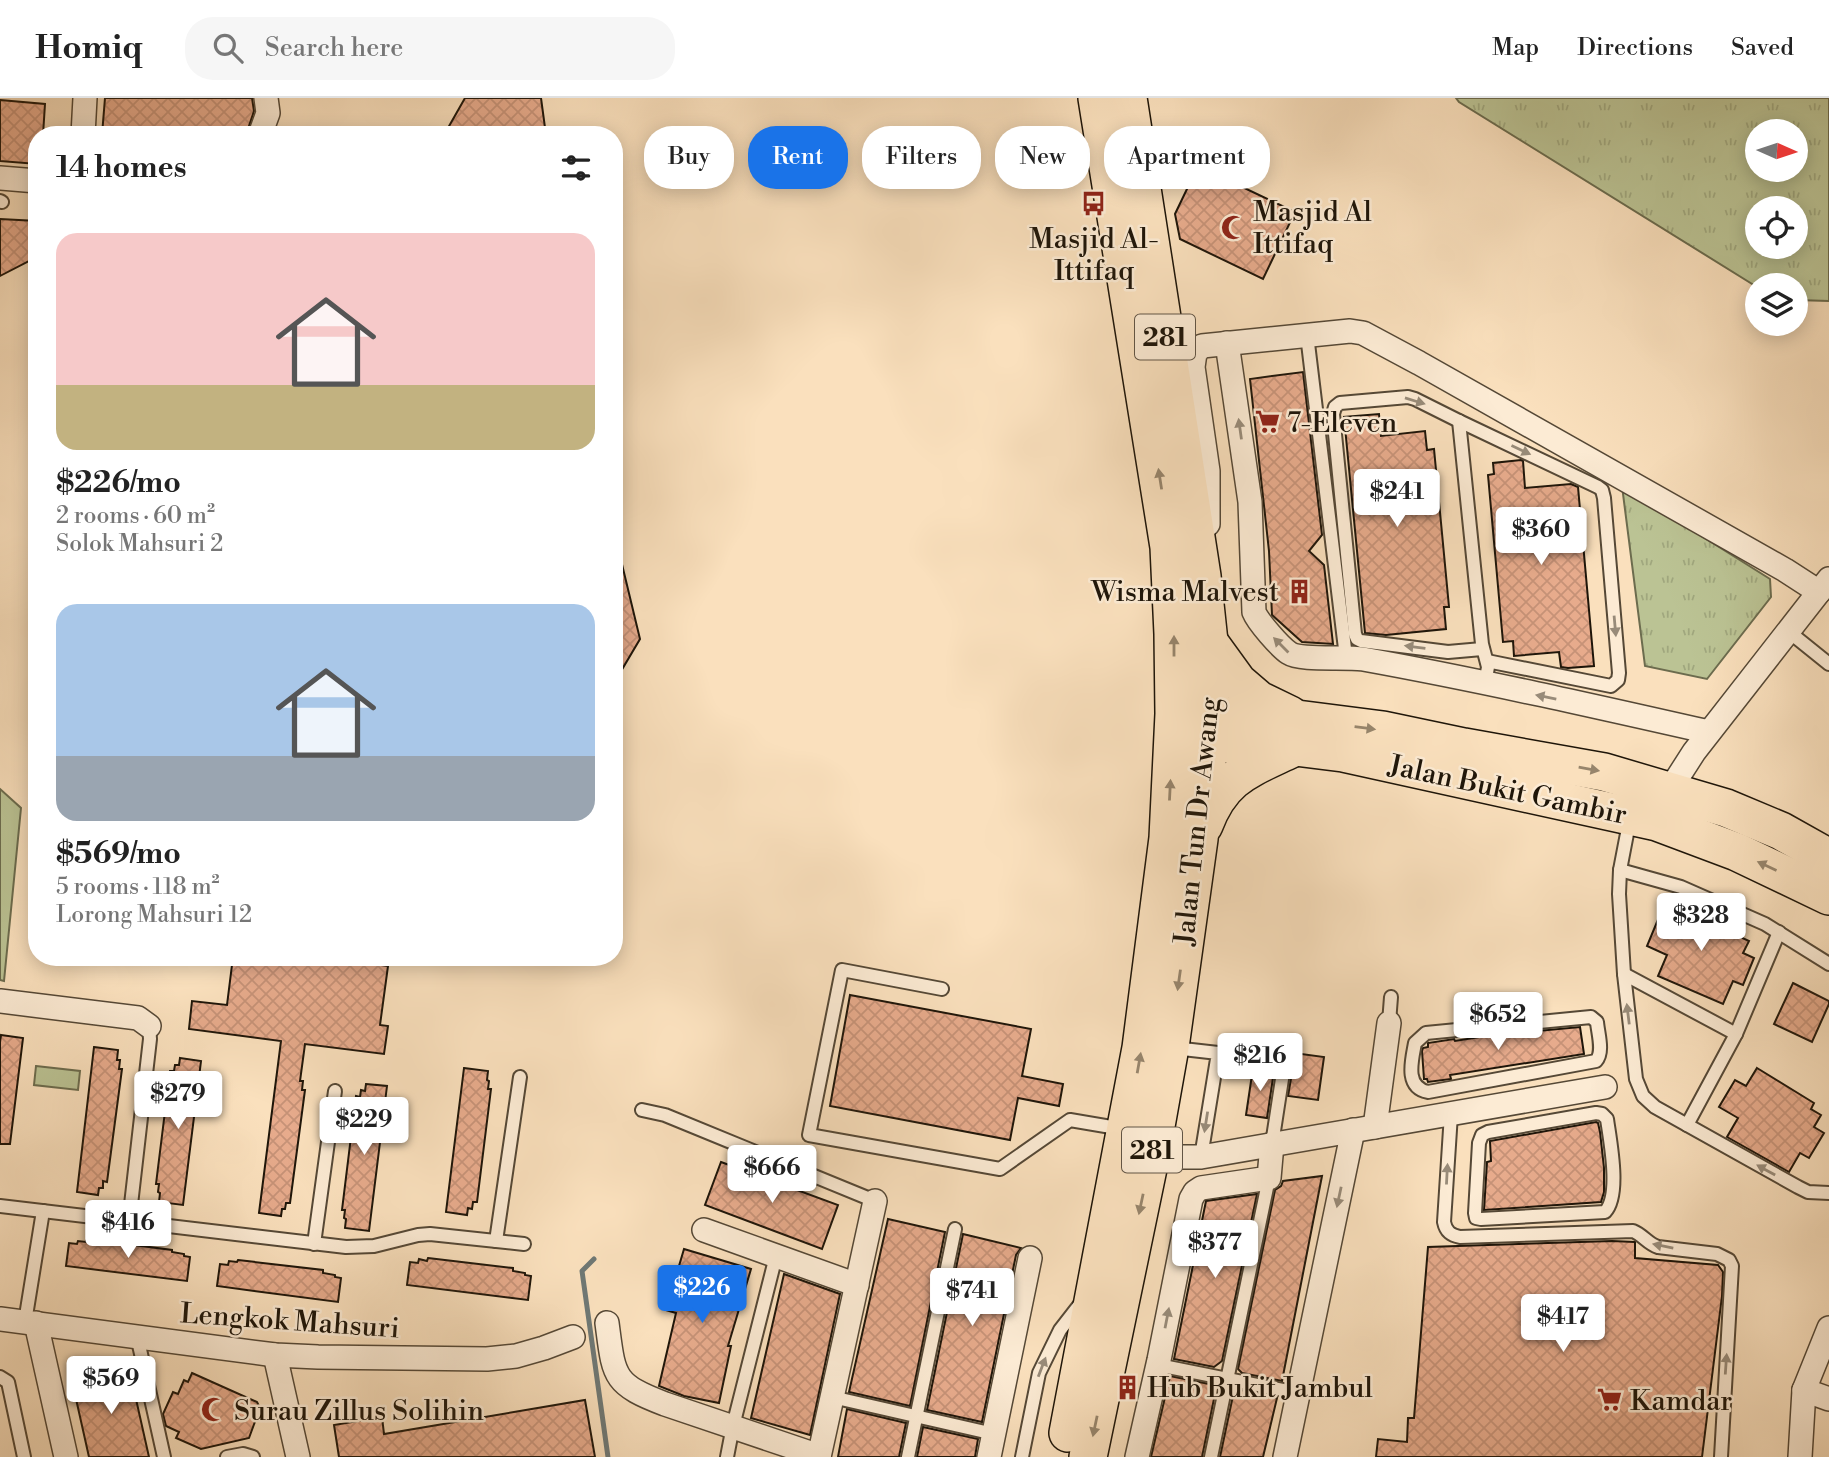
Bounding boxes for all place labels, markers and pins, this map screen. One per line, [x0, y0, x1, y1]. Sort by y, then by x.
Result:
bus stop icon: Masjid Al- Ittifaq [1080, 190, 1108, 218]
place label: Masjid Al Ittifaq [1253, 195, 1372, 262]
mosque icon: Masjid Al Ittifaq [1219, 213, 1247, 241]
place label: Masjid Al- Ittifaq [1029, 222, 1159, 289]
place label: 7-Eleven [1287, 406, 1398, 441]
supermarket icon: 7-Eleven [1253, 408, 1281, 436]
pin: $241 [1356, 470, 1438, 529]
pin: $360 [1500, 508, 1582, 567]
place label: Wisma Malvest [1090, 575, 1279, 610]
building icon: Wisma Malvest [1285, 577, 1313, 605]
pin: $328 [1660, 894, 1742, 953]
pin: $652 [1457, 992, 1539, 1052]
pin: $216 [1219, 1034, 1301, 1093]
pin: $279 [137, 1072, 219, 1131]
pin: $229 [323, 1098, 405, 1157]
pin: $666 [731, 1146, 813, 1205]
pin: $416 [87, 1200, 169, 1260]
pin: $377 [1174, 1220, 1256, 1280]
pin: $226 [661, 1266, 743, 1325]
pin: $741 [931, 1268, 1013, 1328]
pin: $417 [1522, 1294, 1604, 1354]
pin: $569 [70, 1356, 152, 1416]
place label: Hub Bukit Jambul [1147, 1371, 1373, 1406]
building icon: Hub Bukit Jambul [1113, 1373, 1141, 1401]
place label: Kamdar [1630, 1384, 1732, 1419]
supermarket icon: Kamdar [1596, 1386, 1624, 1414]
place label: Surau Zillus Solihin [234, 1394, 484, 1429]
mosque icon: Surau Zillus Solihin [200, 1396, 228, 1424]

